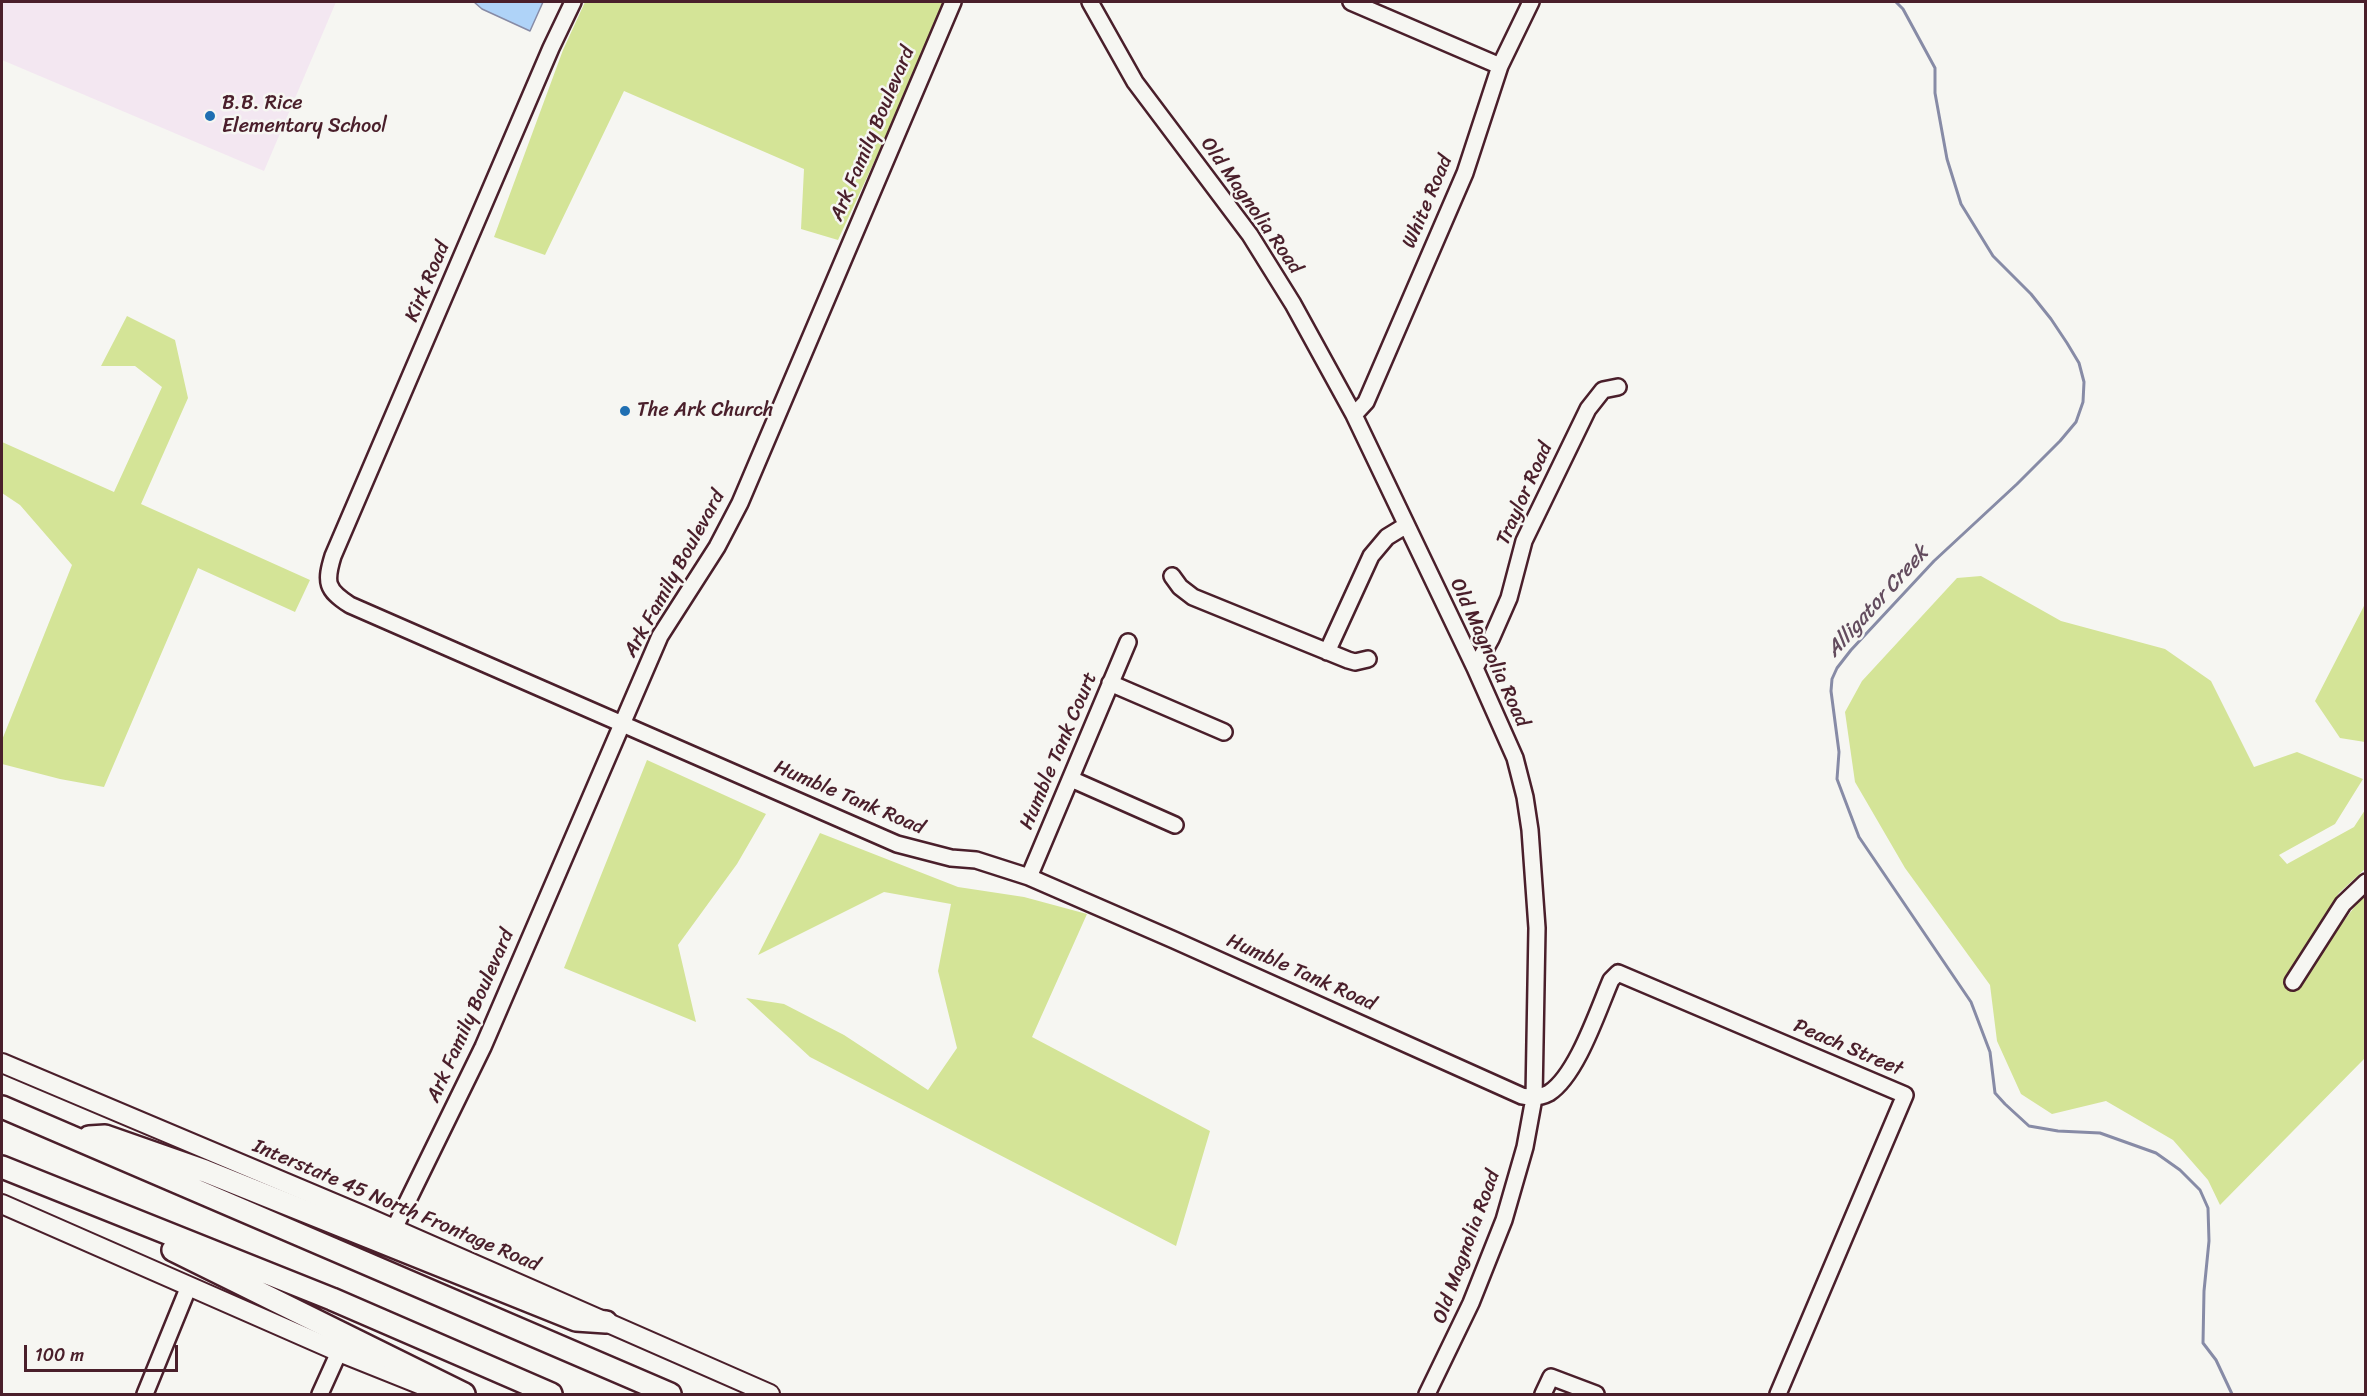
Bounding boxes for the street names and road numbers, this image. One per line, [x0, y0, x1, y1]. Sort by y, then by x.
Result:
street label: Ark Family Boulevard [825, 43, 921, 225]
street label: Old Magnolia Road [1195, 133, 1307, 279]
street label: White Road [1398, 152, 1458, 252]
street label: Kirk Road [400, 238, 456, 326]
street label: Traylor Road [1492, 439, 1558, 549]
street label: Ark Family Boulevard [619, 486, 731, 662]
street label: Old Magnolia Road [1444, 575, 1534, 731]
street label: Humble Tank Court [1015, 669, 1103, 833]
street label: Humble Tank Road [770, 756, 928, 840]
street label: Ark Family Boulevard [422, 926, 520, 1106]
street label: Humble Tank Road [1223, 929, 1379, 1017]
street label: Peach Street [1790, 1014, 1906, 1082]
street label: Interstate 45 North Frontage Road [249, 1135, 543, 1277]
street label: Old Magnolia Road [1428, 1167, 1506, 1327]

